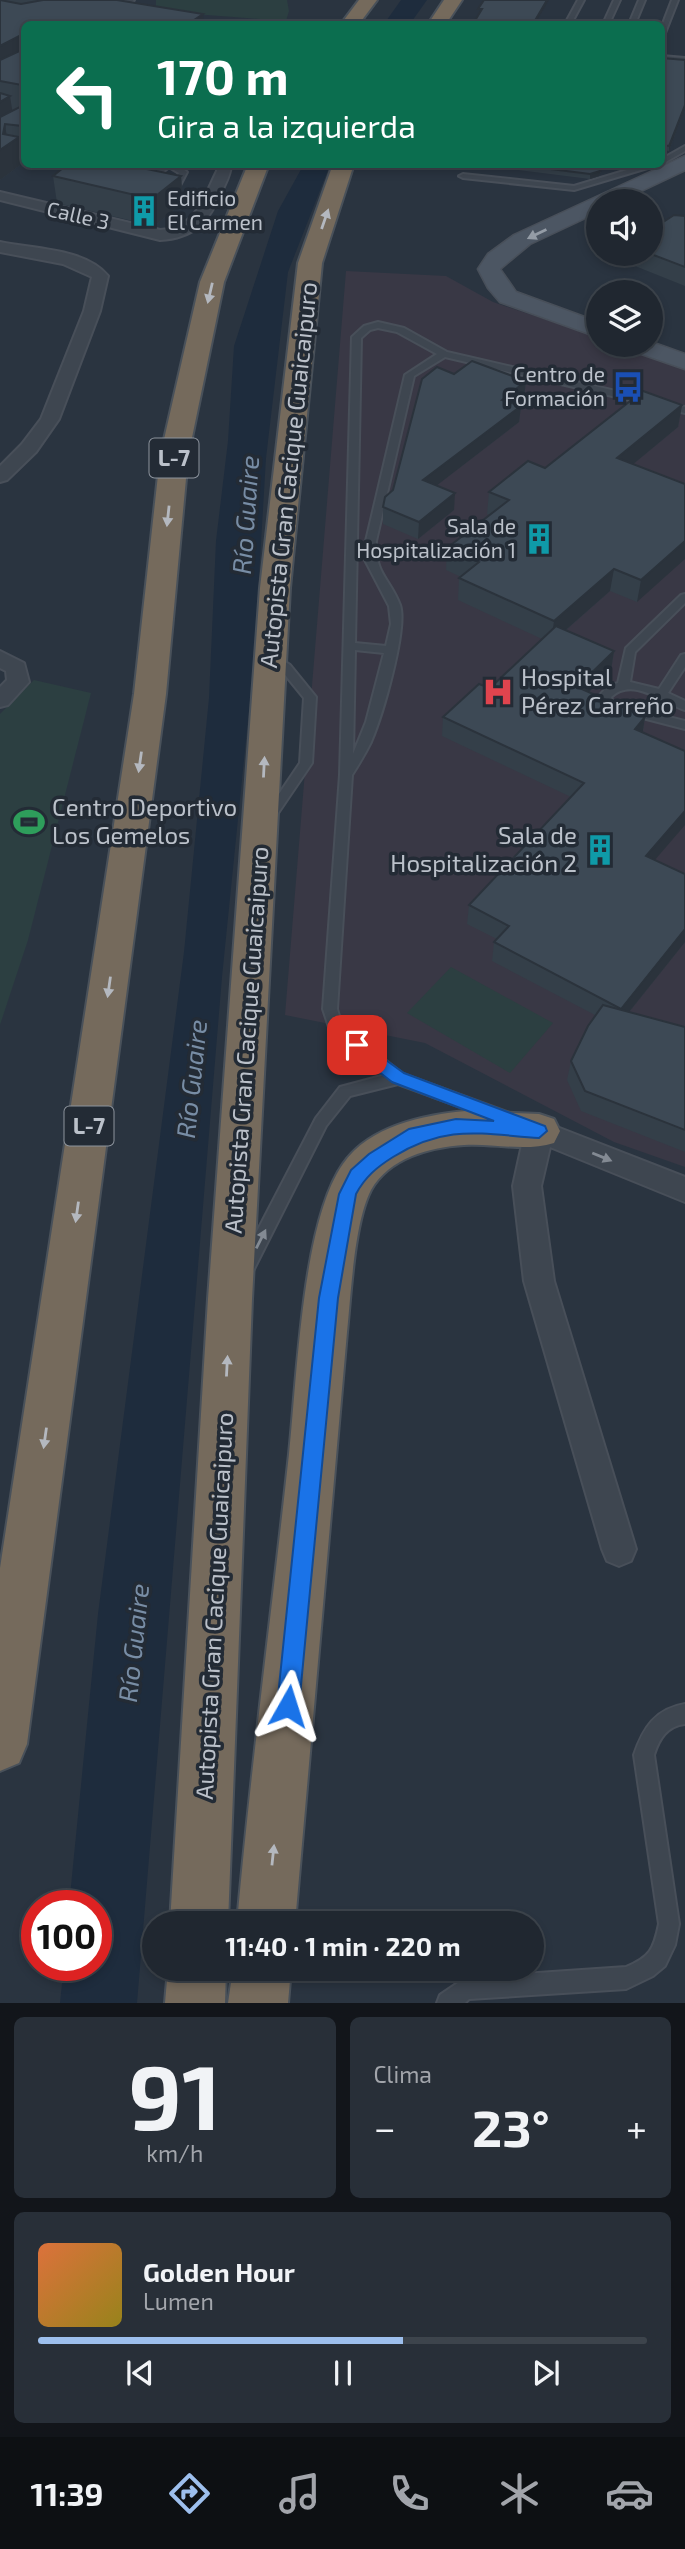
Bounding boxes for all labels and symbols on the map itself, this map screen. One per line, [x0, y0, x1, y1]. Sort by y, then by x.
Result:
place label: Edificio El Carmen [167, 185, 263, 234]
building icon: Edificio El Carmen [127, 194, 161, 228]
street label: Calle 3 [45, 195, 112, 234]
one-way arrow [320, 209, 331, 230]
one-way arrow [527, 228, 547, 239]
street label: Autopista Gran Cacique Guaicaipuro [253, 281, 322, 669]
one-way arrow [204, 282, 215, 304]
place label: Centro de Formación [504, 361, 605, 410]
bus stop icon: Centro de Formación [611, 370, 645, 404]
road number: L-7 [150, 438, 198, 478]
water label: Río Guaire [225, 454, 264, 575]
one-way arrow [163, 505, 174, 527]
place label: Sala de Hospitalización 1 [356, 513, 516, 562]
building icon: Sala de Hospitalización 1 [522, 522, 556, 556]
place label: Hospital Pérez Carreño [521, 662, 674, 719]
hospital icon: Hospital Pérez Carreño [481, 675, 515, 709]
one-way arrow [135, 751, 146, 773]
one-way arrow [259, 755, 270, 777]
place label: Centro Deportivo Los Gemelos [52, 792, 237, 849]
sports icon: Centro Deportivo Los Gemelos [12, 805, 46, 839]
place label: Sala de Hospitalización 2 [390, 820, 577, 877]
building icon: Sala de Hospitalización 2 [583, 833, 617, 867]
street label: Autopista Gran Cacique Guaicaipuro [218, 845, 273, 1234]
one-way arrow [103, 976, 114, 998]
pin [327, 1015, 387, 1075]
water label: Río Guaire [169, 1018, 212, 1140]
road number: L-7 [64, 1106, 114, 1146]
one-way arrow [592, 1151, 613, 1162]
one-way arrow [71, 1201, 82, 1223]
one-way arrow [256, 1229, 267, 1249]
one-way arrow [221, 1354, 232, 1376]
street label: Autopista Gran Cacique Guaicaipuro [189, 1412, 238, 1800]
one-way arrow [40, 1427, 51, 1449]
water label: Río Guaire [111, 1582, 154, 1704]
position arrow [251, 1669, 325, 1743]
one-way arrow [268, 1844, 279, 1866]
speed limit sign: 100 [21, 1890, 112, 1981]

